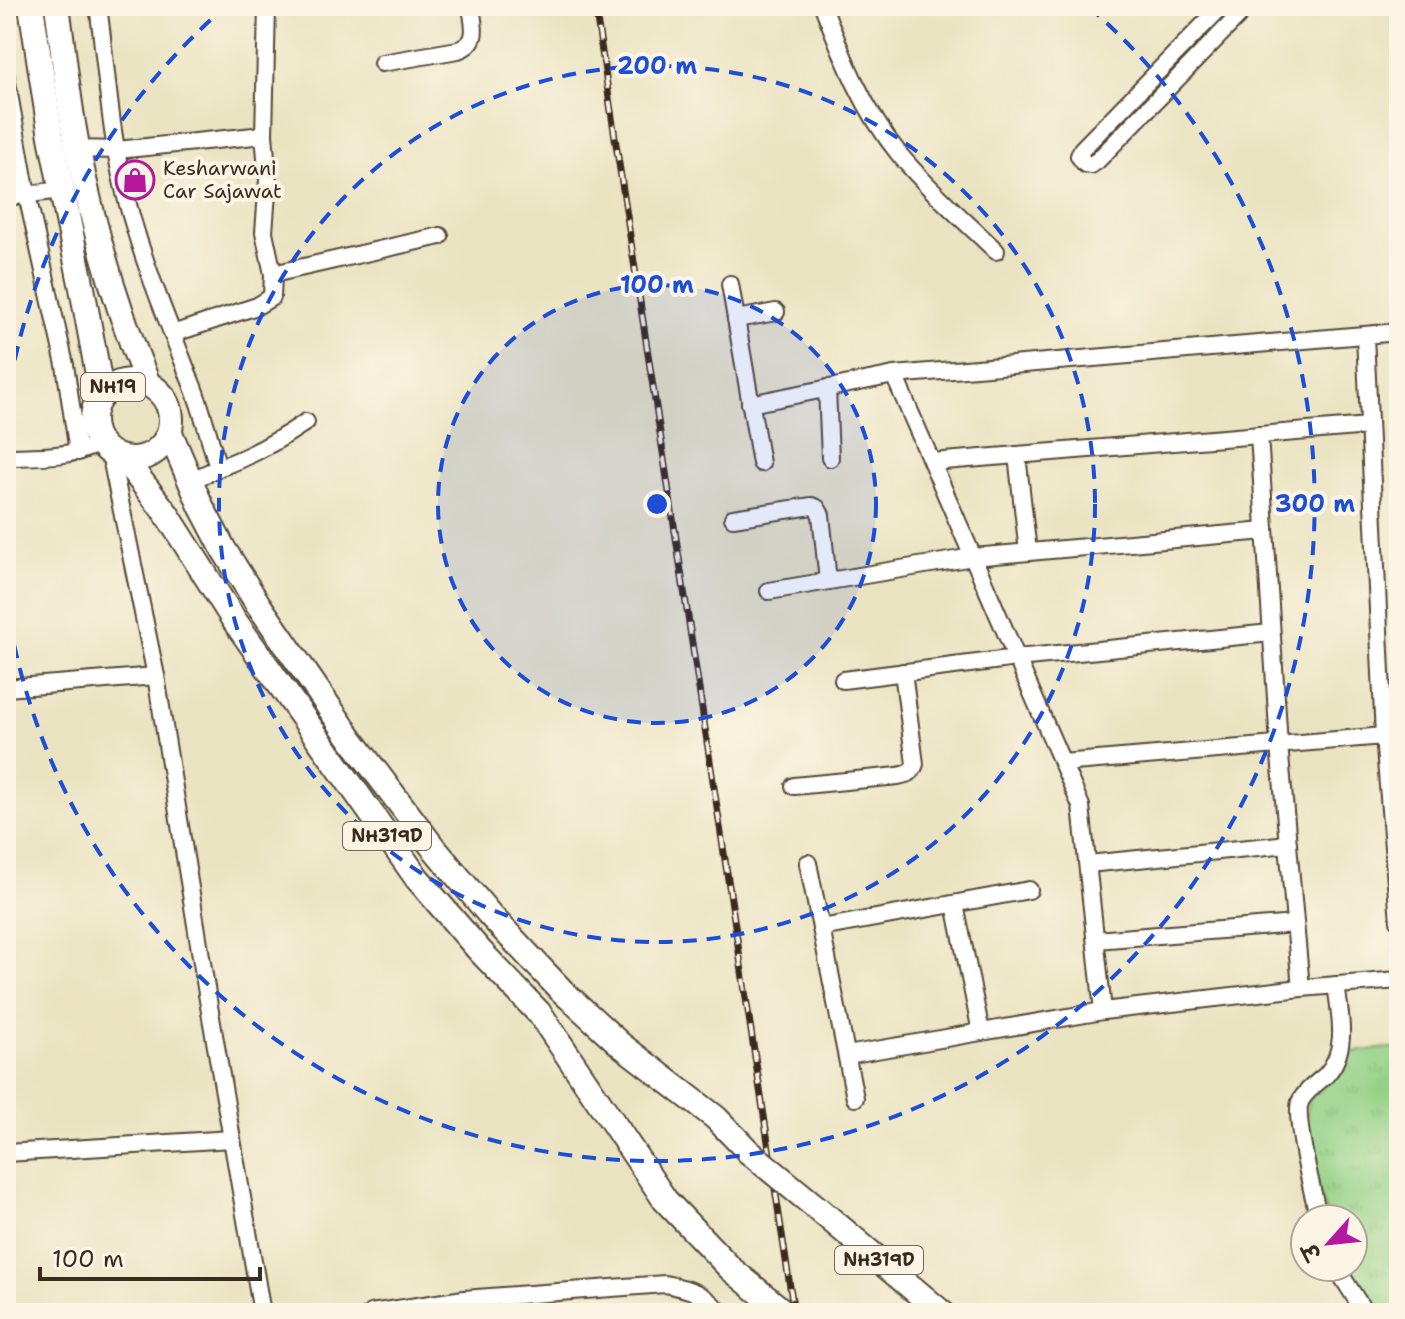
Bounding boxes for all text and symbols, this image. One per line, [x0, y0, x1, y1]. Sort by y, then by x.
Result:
text: 200 m [617, 50, 697, 82]
place label: Kesharwani Car Sajawat [163, 155, 282, 204]
shop icon: Kesharwani Car Sajawat [114, 159, 156, 201]
text: 100 m [620, 269, 694, 301]
road number: NH19 [81, 373, 145, 401]
text: 300 m [1275, 488, 1355, 520]
centre of rings [643, 490, 671, 518]
road number: NH319D [343, 822, 431, 850]
north arrow [1289, 1203, 1369, 1283]
scale bar [40, 1231, 260, 1281]
text: उ [1294, 1237, 1329, 1267]
text: 100 m [52, 1243, 124, 1275]
road number: NH319D [835, 1246, 923, 1274]

